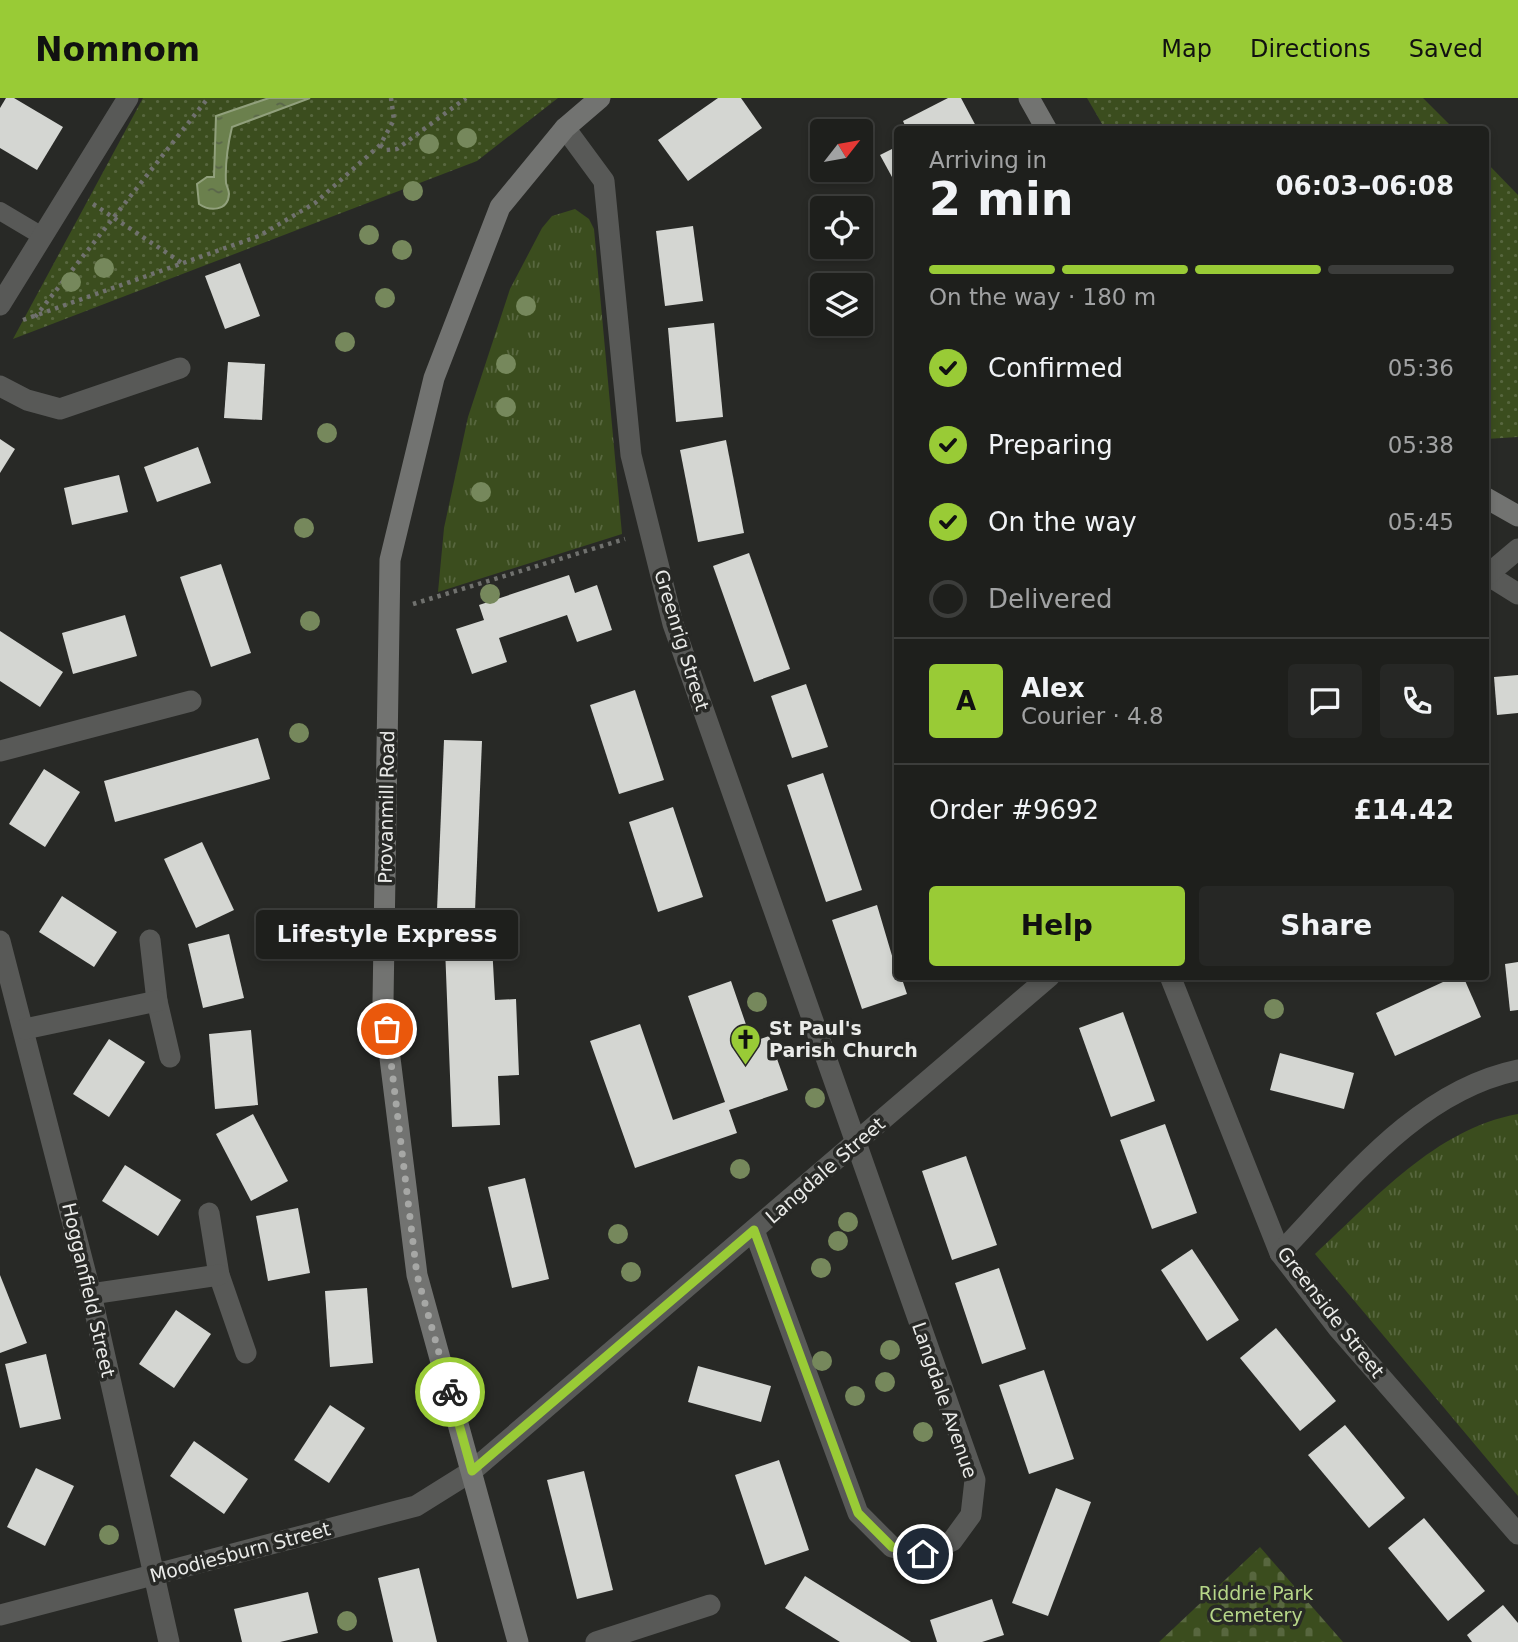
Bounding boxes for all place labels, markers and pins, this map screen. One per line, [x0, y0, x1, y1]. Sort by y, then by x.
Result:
callout: Lifestyle Express [256, 910, 518, 959]
pin [357, 999, 417, 1059]
place label: St Paul's Parish Church [769, 1017, 918, 1061]
church icon: St Paul's Parish Church [729, 1022, 763, 1066]
pin [893, 1524, 953, 1584]

